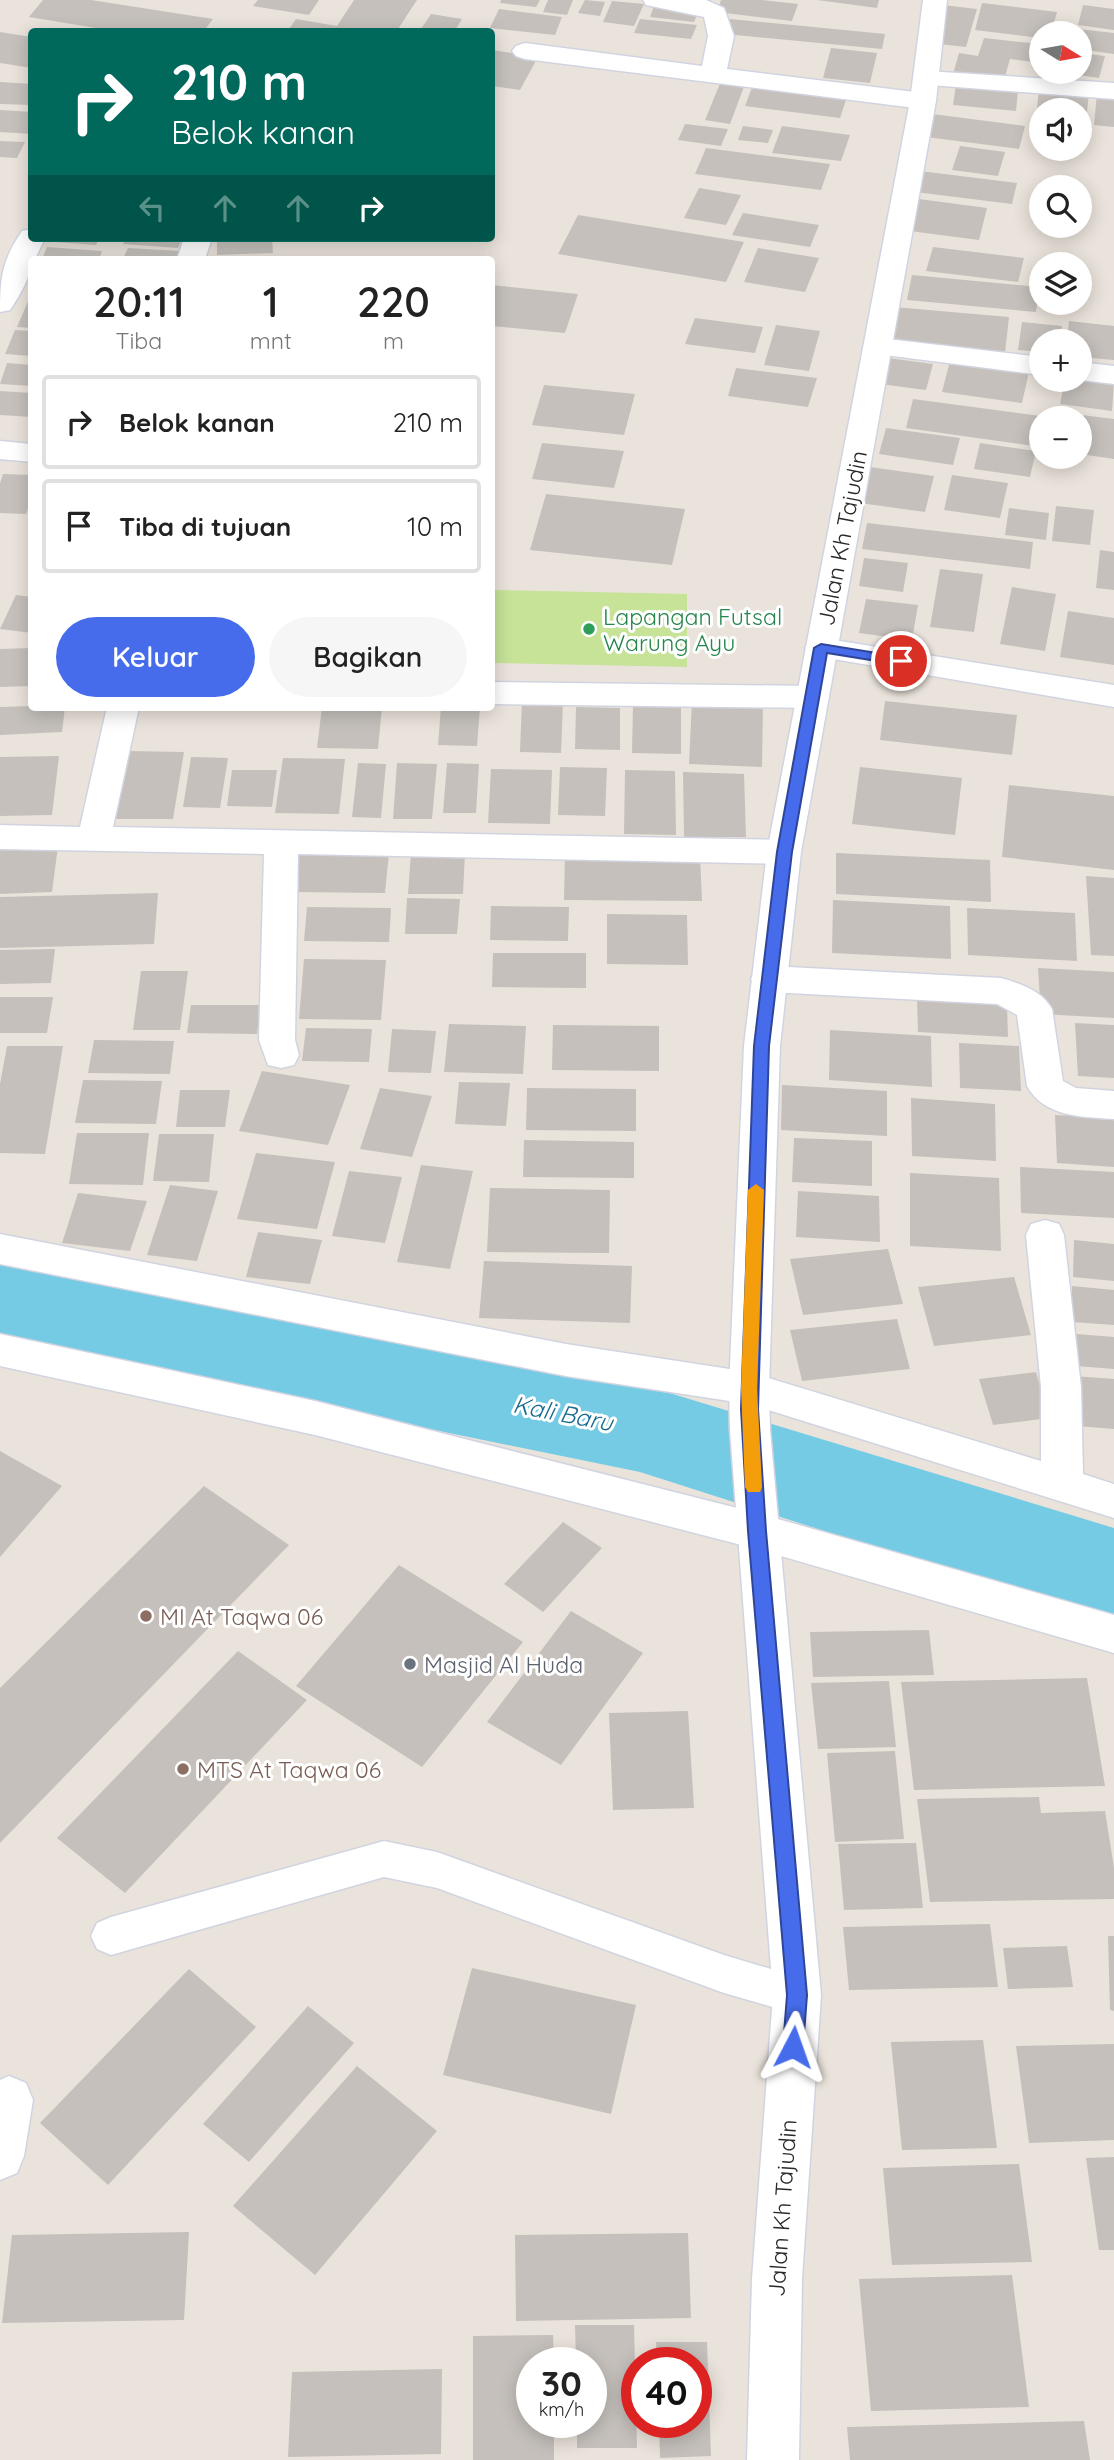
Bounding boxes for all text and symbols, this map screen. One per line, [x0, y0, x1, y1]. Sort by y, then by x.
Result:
north arrow [1029, 21, 1092, 84]
map controls [1029, 21, 1092, 469]
text: 210 m [171, 51, 307, 112]
icon: right [56, 56, 147, 147]
button: sound [1029, 98, 1092, 161]
text: Belok kanan [171, 112, 355, 152]
button: search [1029, 175, 1092, 238]
icon: left [133, 189, 171, 227]
icon: ahead [206, 189, 244, 227]
icon: ahead [279, 189, 317, 227]
icon: right [352, 189, 390, 227]
button: layers [1029, 252, 1092, 315]
text: 20:11 [93, 275, 185, 328]
text: 1 [263, 275, 279, 328]
text: 220 [357, 275, 430, 328]
text: Tiba [116, 326, 162, 355]
text: mnt [250, 326, 292, 355]
text: m [383, 326, 404, 355]
button: + [1029, 329, 1092, 392]
icon: right [60, 403, 98, 441]
text: Belok kanan [119, 406, 275, 439]
text: 210 m [393, 406, 463, 439]
button: − [1029, 406, 1092, 469]
street label: Jalan Kh Tajudin [811, 448, 873, 628]
icon: arrive [60, 507, 98, 545]
text: Tiba di tujuan [119, 510, 291, 543]
text: 10 m [407, 510, 463, 543]
place label: Lapangan Futsal Warung Ayu [603, 602, 782, 657]
button: Keluar [56, 617, 255, 697]
button: Bagikan [269, 617, 467, 697]
marker: Lapangan Futsal Warung Ayu [581, 621, 597, 637]
pin [871, 631, 931, 691]
icon: arrive [882, 642, 920, 680]
water label: Kali Baru [511, 1389, 617, 1438]
place label: MI At Taqwa 06 [160, 1602, 323, 1631]
marker: MI At Taqwa 06 [138, 1608, 154, 1624]
place label: Masjid Al Huda [424, 1650, 583, 1679]
marker: Masjid Al Huda [402, 1656, 418, 1672]
place label: MTS At Taqwa 06 [197, 1755, 381, 1784]
marker: MTS At Taqwa 06 [175, 1761, 191, 1777]
position arrow [756, 2010, 830, 2084]
street label: Jalan Kh Tajudin [761, 2118, 803, 2298]
speed limit sign: 40 [621, 2347, 712, 2438]
text: 30 [541, 2361, 582, 2405]
text: km/h [539, 2398, 584, 2421]

